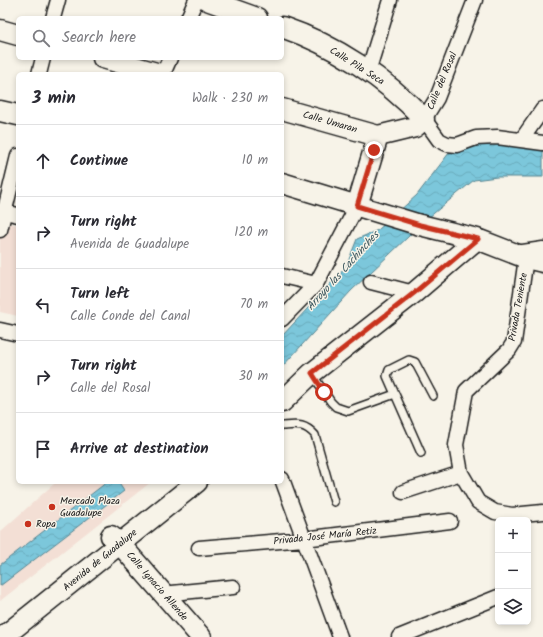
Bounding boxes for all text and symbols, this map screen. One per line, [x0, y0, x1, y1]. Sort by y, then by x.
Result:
search box [16, 16, 284, 60]
text: Search here [62, 26, 136, 50]
icon: search [30, 27, 52, 49]
street label: Calle Pila Seca [326, 43, 388, 89]
street label: Calle del Rosal [423, 49, 462, 113]
text: 3 min [32, 85, 76, 112]
text: Walk · 230 m [192, 88, 268, 109]
street label: Calle Umaran [301, 107, 359, 137]
route end [365, 141, 383, 159]
text: Continue [70, 149, 128, 173]
icon: ahead [32, 150, 54, 172]
text: 10 m [242, 150, 268, 171]
text: Turn right [70, 210, 137, 234]
icon: right [32, 222, 54, 244]
text: 120 m [234, 222, 268, 243]
water label: Arroyo las Cachinches [302, 226, 385, 315]
text: Avenida de Guadalupe [70, 234, 189, 255]
street label: Privada Teniente [504, 271, 532, 343]
text: Turn left [70, 282, 130, 306]
icon: left [32, 294, 54, 316]
text: 70 m [240, 294, 268, 315]
text: Calle Conde del Canal [70, 306, 190, 327]
text: Turn right [70, 354, 137, 378]
icon: right [32, 366, 54, 388]
text: 30 m [239, 366, 268, 387]
text: Calle del Rosal [70, 378, 150, 399]
route start [315, 383, 333, 401]
text: Arrive at destination [70, 437, 209, 461]
icon: arrive [32, 438, 54, 460]
place label: Mercado Plaza Guadalupe [60, 493, 120, 521]
marker: Mercado Plaza Guadalupe [47, 502, 57, 512]
place label: Ropa [36, 516, 56, 532]
map controls [495, 517, 531, 625]
button: + [495, 517, 531, 553]
marker: Ropa [23, 519, 33, 529]
street label: Privada José María Retiz [273, 523, 378, 549]
street label: Avenida de Guadalupe [59, 525, 141, 595]
street label: Calle Ignacio Allende [122, 548, 192, 625]
button: − [495, 553, 531, 589]
button: layers [495, 589, 531, 625]

